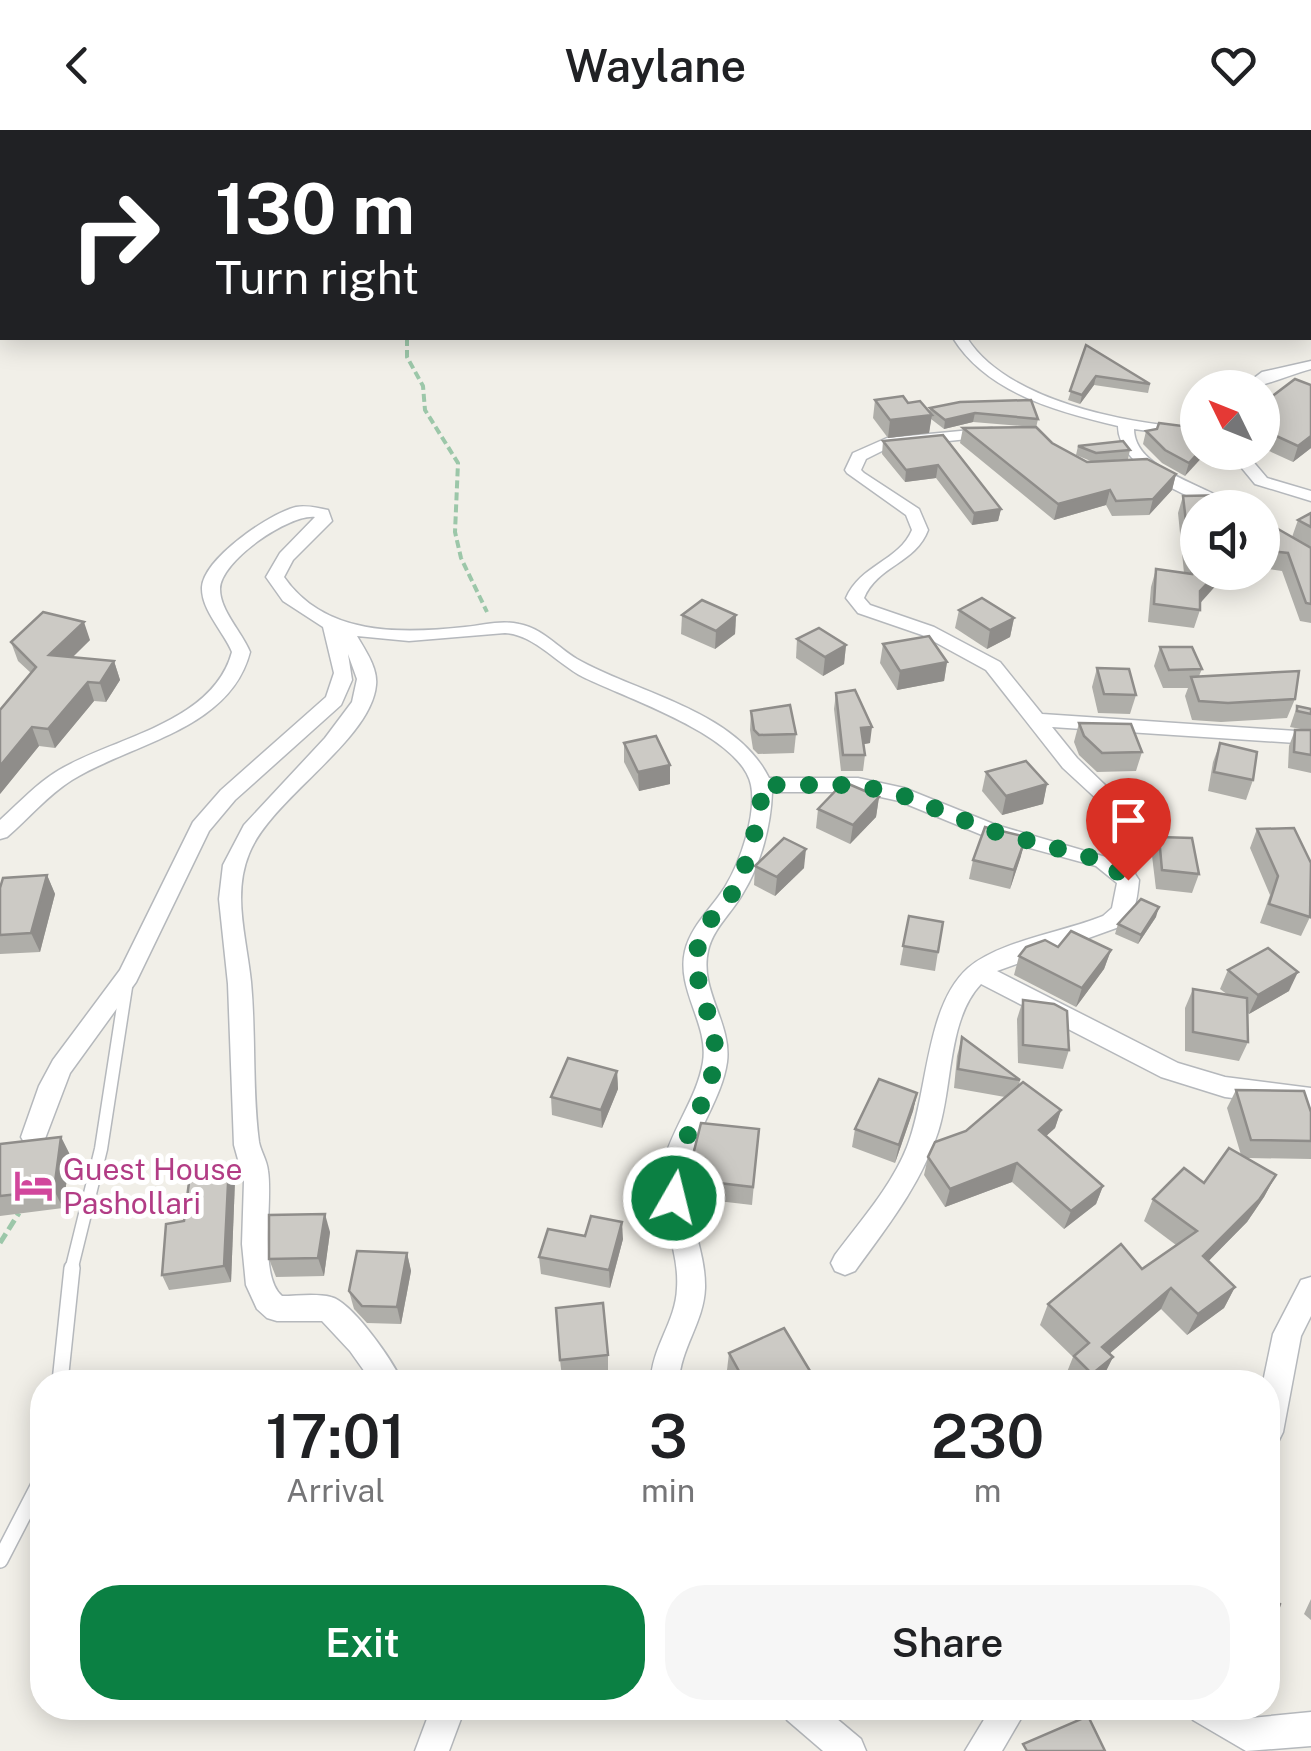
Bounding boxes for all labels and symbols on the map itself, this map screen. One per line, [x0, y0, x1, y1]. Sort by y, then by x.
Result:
north arrow [1180, 370, 1280, 470]
pin [1086, 778, 1171, 881]
position arrow [622, 1146, 726, 1250]
place label: Guest House Pashollari [63, 1151, 242, 1221]
hotel icon: Guest House Pashollari [12, 1165, 54, 1207]

